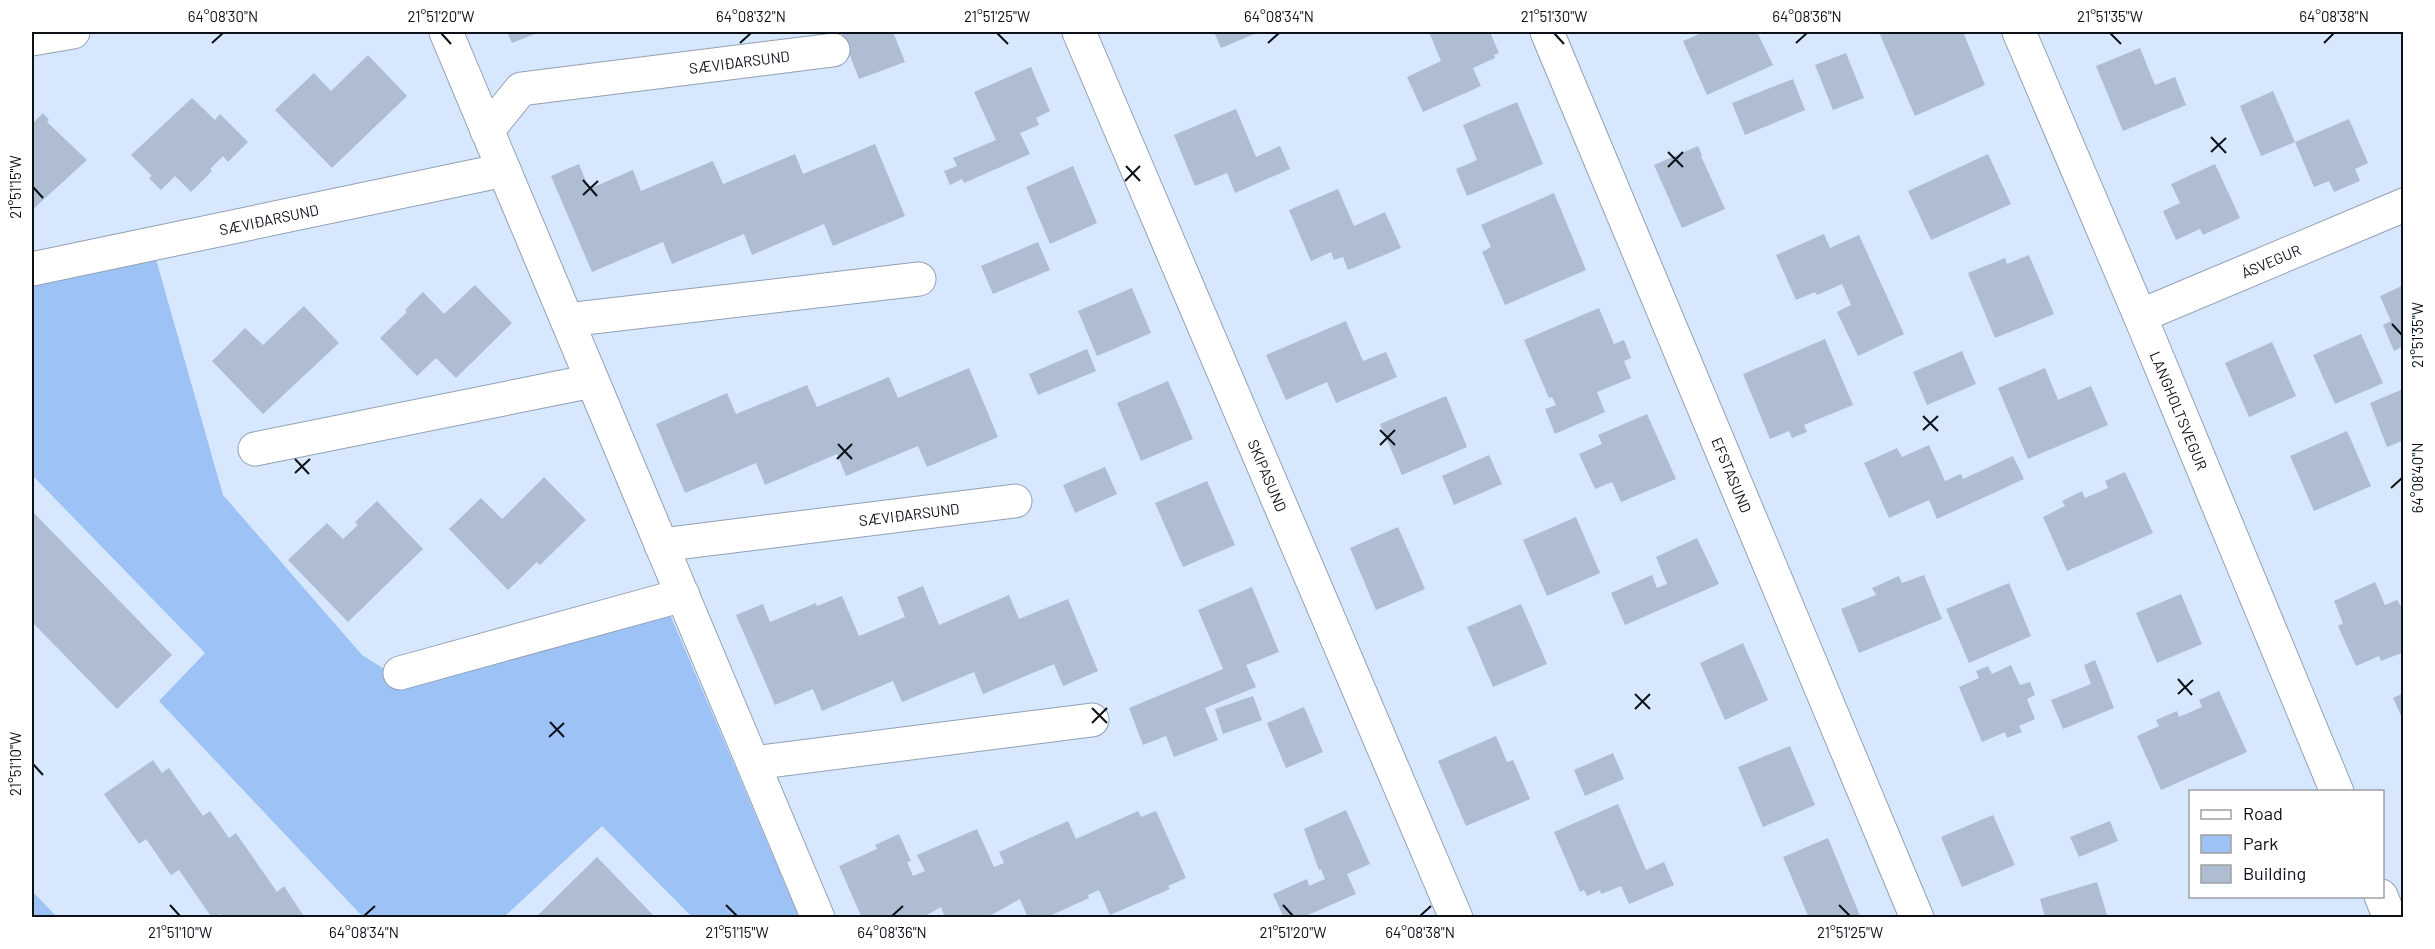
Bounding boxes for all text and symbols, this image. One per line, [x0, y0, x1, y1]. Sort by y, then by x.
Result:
text: 64°08'30"N [188, 7, 258, 25]
text: 21°51'20"W [408, 7, 474, 25]
text: 64°08'32"N [716, 7, 786, 25]
text: 21°51'25"W [964, 7, 1030, 25]
text: 64°08'34"N [1244, 7, 1314, 25]
text: 21°51'30"W [1521, 7, 1587, 25]
text: 64°08'36"N [1772, 7, 1842, 25]
text: 21°51'35"W [2077, 7, 2143, 25]
text: 64°08'38"N [2299, 7, 2369, 25]
street label: SÆVIÐARSUND [688, 47, 791, 77]
text: 21°51'15"W [6, 155, 24, 219]
street label: SÆVIÐARSUND [217, 200, 320, 239]
street label: ÁSVEGUR [2238, 240, 2303, 281]
text: 21°51'35"W [2408, 302, 2426, 368]
street label: LANGHOLTSVEGUR [2147, 348, 2212, 473]
street label: EFSTASUND [1708, 435, 1756, 515]
street label: SKIPASUND [1244, 437, 1291, 514]
text: 64°08'40"N [2408, 443, 2426, 513]
street label: SÆVIÐARSUND [858, 499, 960, 529]
text: 21°51'10"W [6, 732, 24, 796]
legend [2189, 790, 2384, 898]
text: Road [2243, 802, 2283, 824]
text: Park [2243, 832, 2278, 854]
text: Building [2243, 862, 2306, 884]
text: 21°51'10"W [148, 923, 212, 941]
text: 64°08'34"N [329, 923, 399, 941]
text: 21°51'15"W [705, 923, 769, 941]
text: 64°08'36"N [857, 923, 927, 941]
text: 21°51'20"W [1260, 923, 1326, 941]
text: 64°08'38"N [1385, 923, 1455, 941]
text: 21°51'25"W [1817, 923, 1883, 941]

